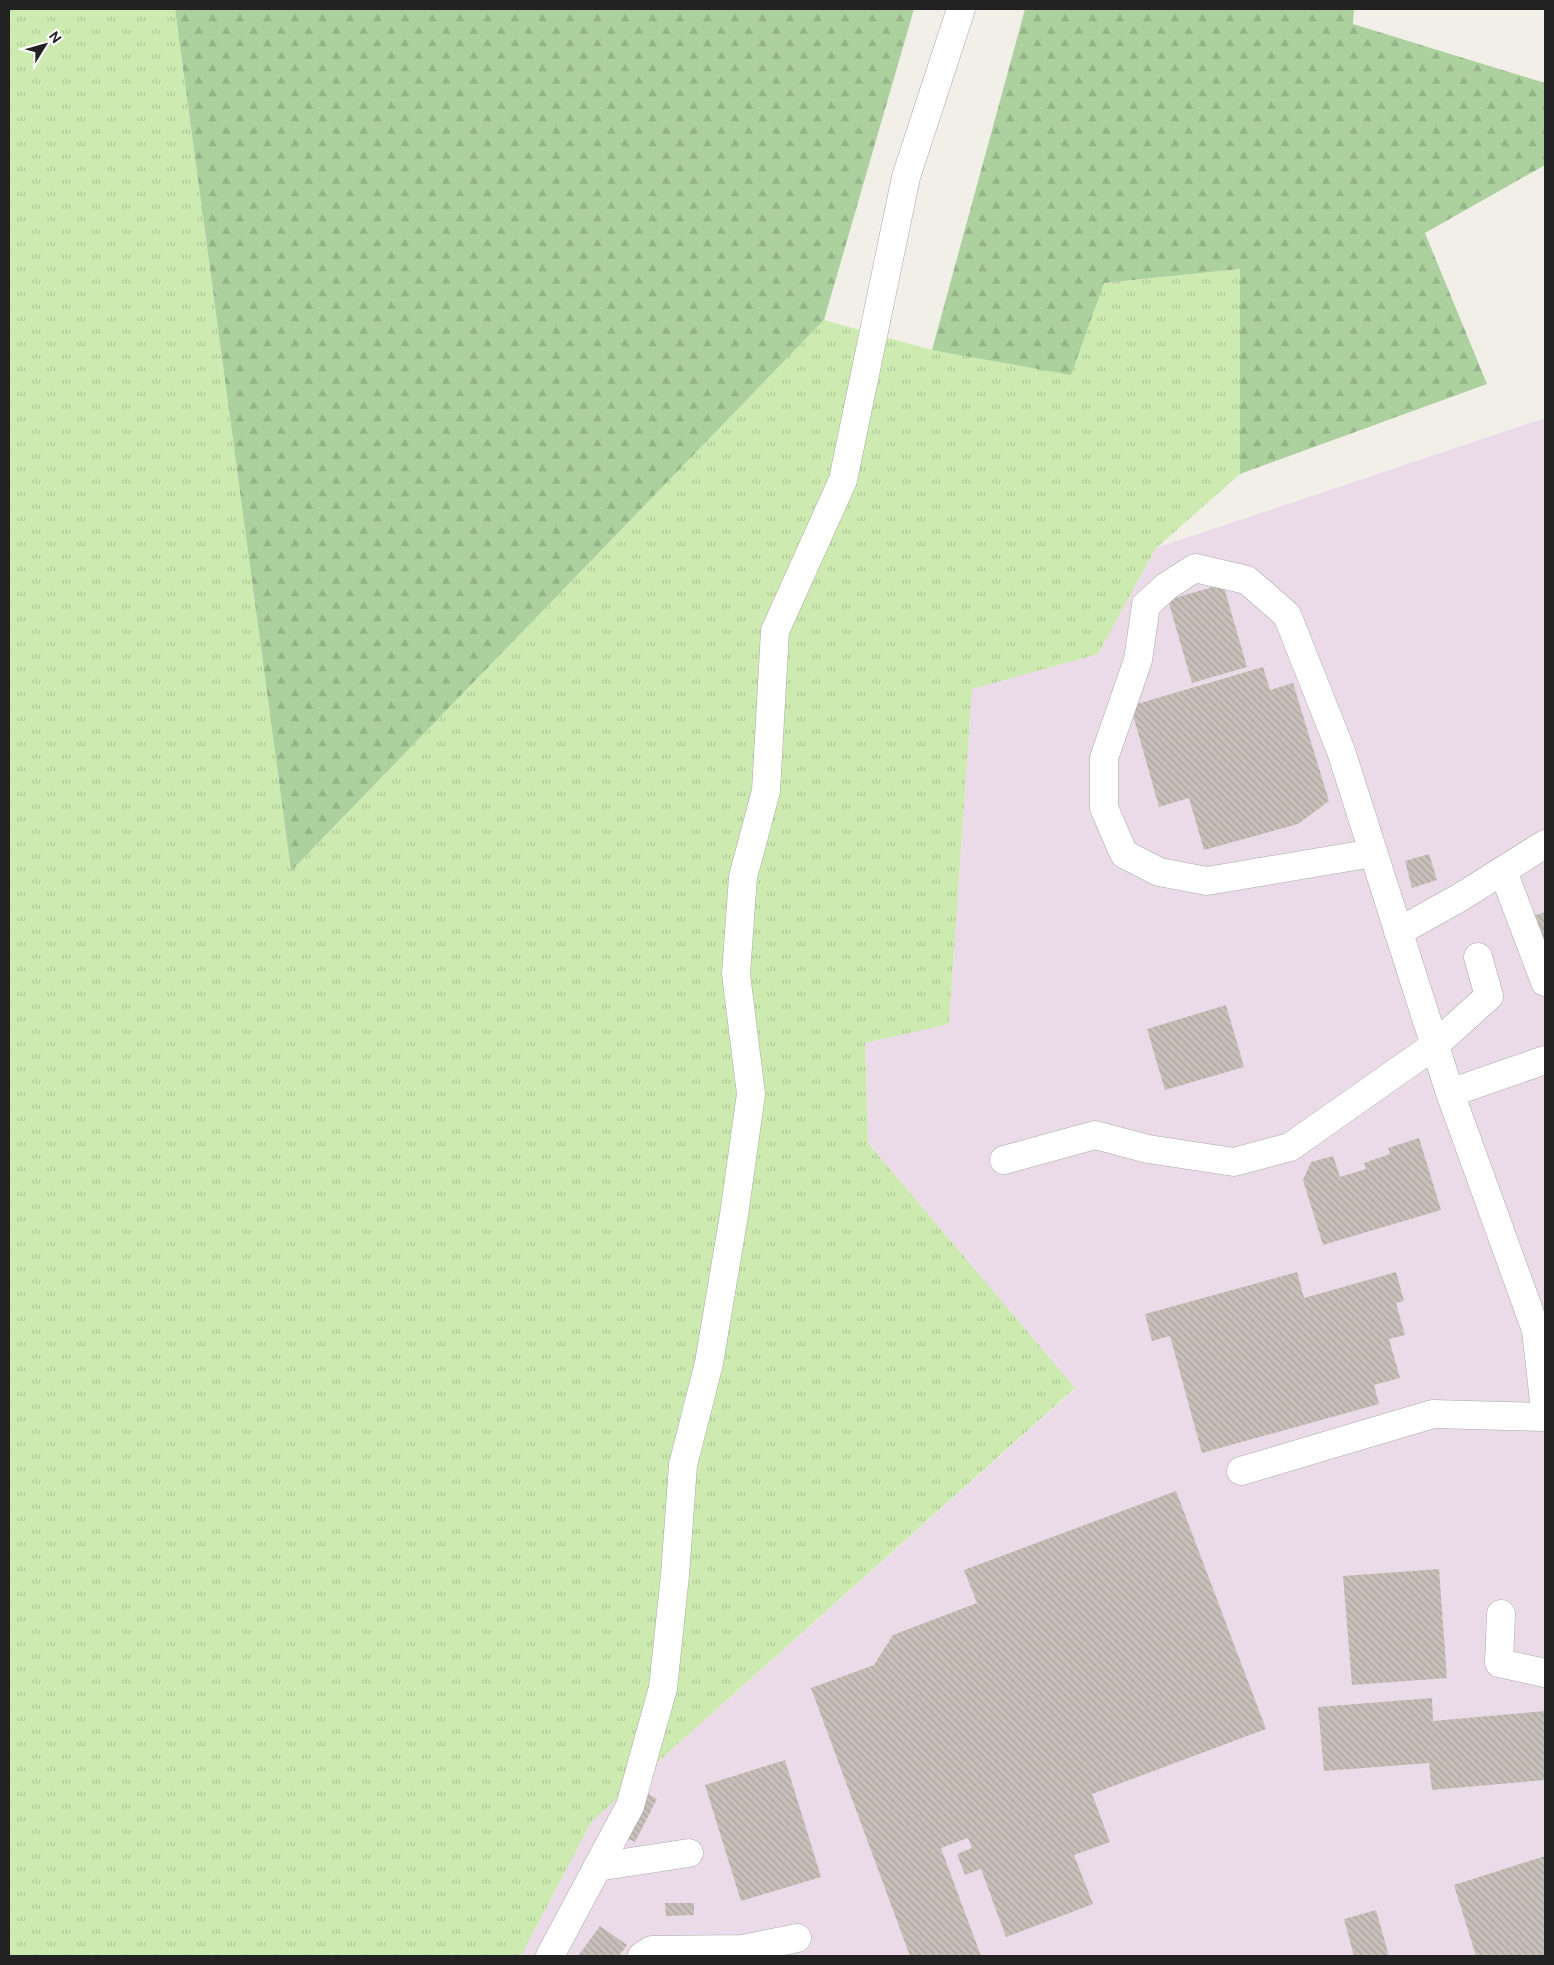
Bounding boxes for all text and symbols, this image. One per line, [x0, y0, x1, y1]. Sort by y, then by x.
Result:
north arrow [20, 20, 70, 70]
text: N [45, 28, 66, 47]

